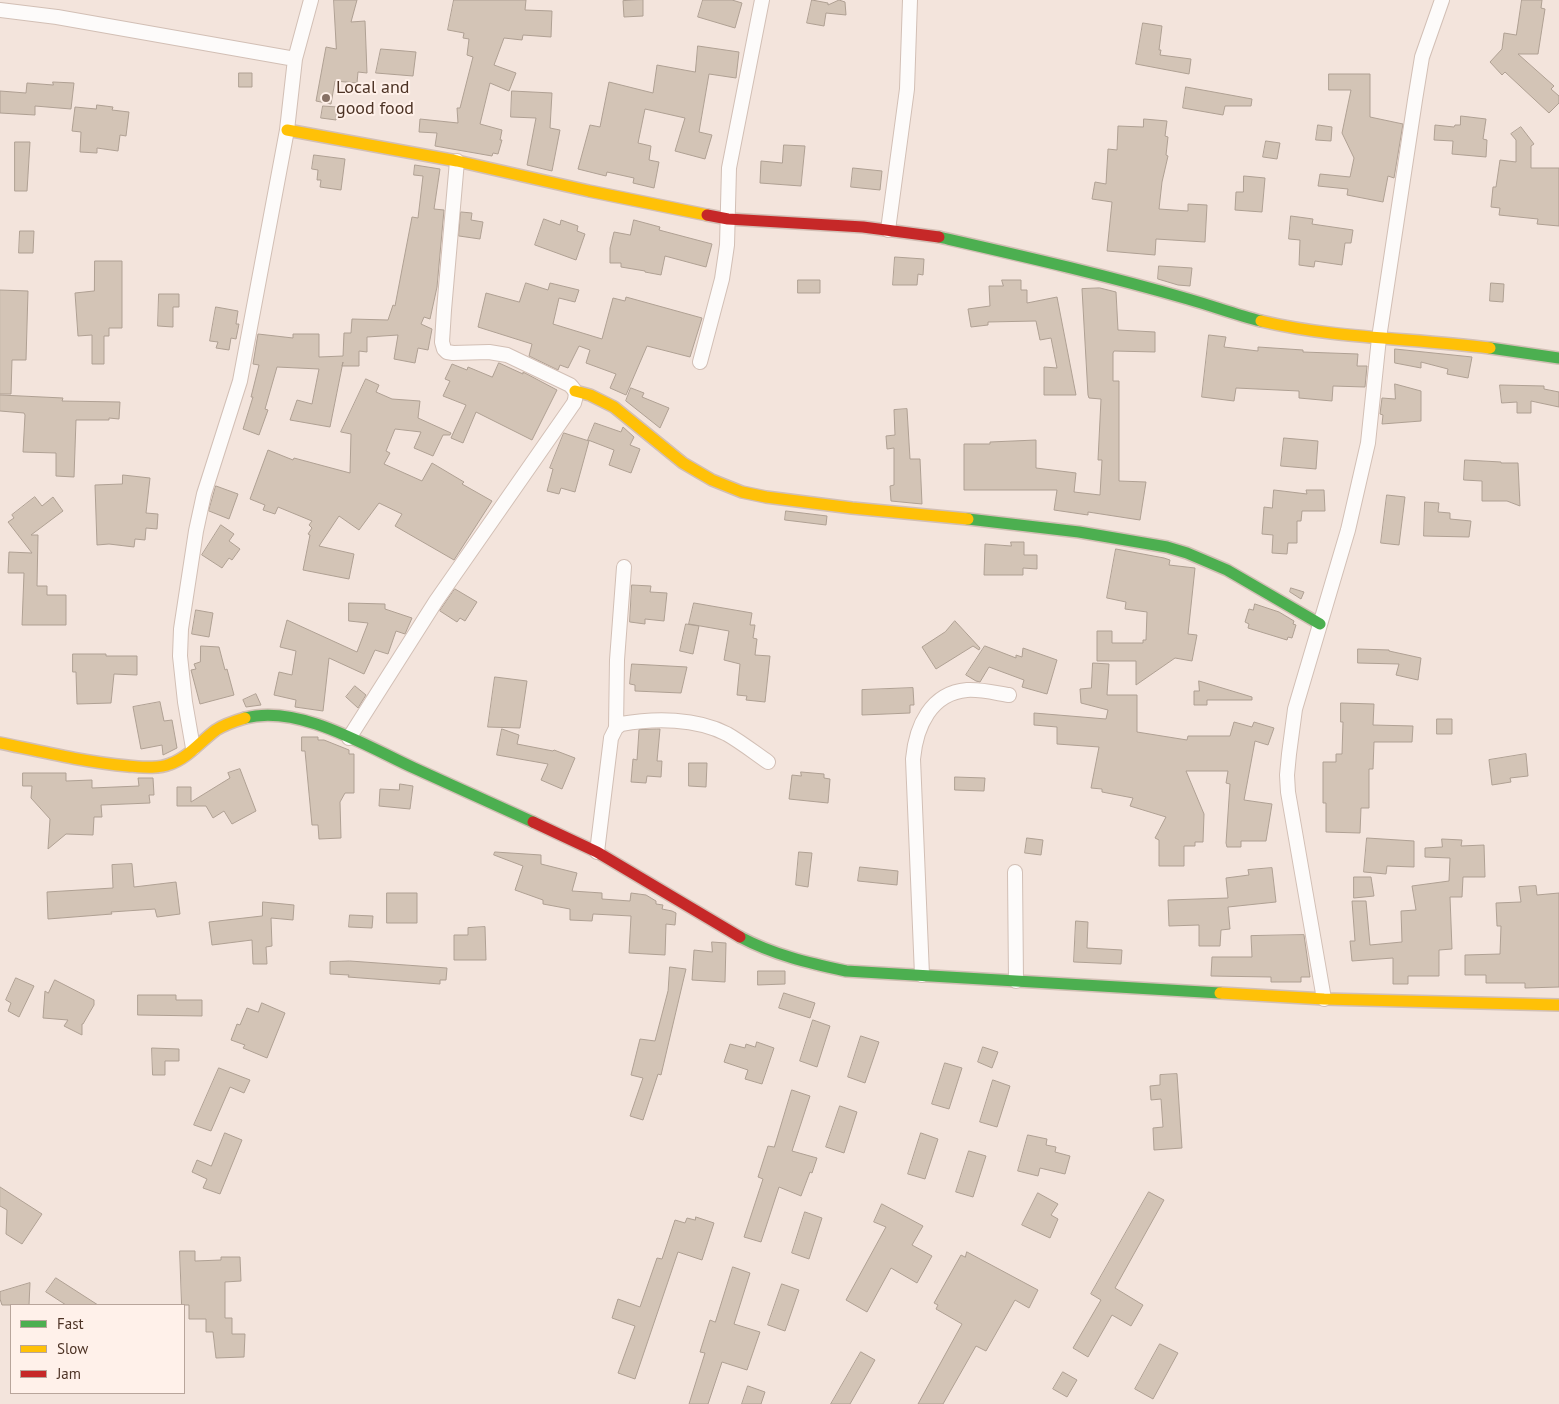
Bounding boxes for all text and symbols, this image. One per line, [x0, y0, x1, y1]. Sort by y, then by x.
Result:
place label: Local and good food [336, 77, 414, 120]
marker: Local and good food [320, 92, 332, 104]
legend [10, 1304, 185, 1394]
text: Fast [57, 1314, 84, 1333]
text: Slow [57, 1339, 88, 1358]
text: Jam [57, 1364, 81, 1383]

